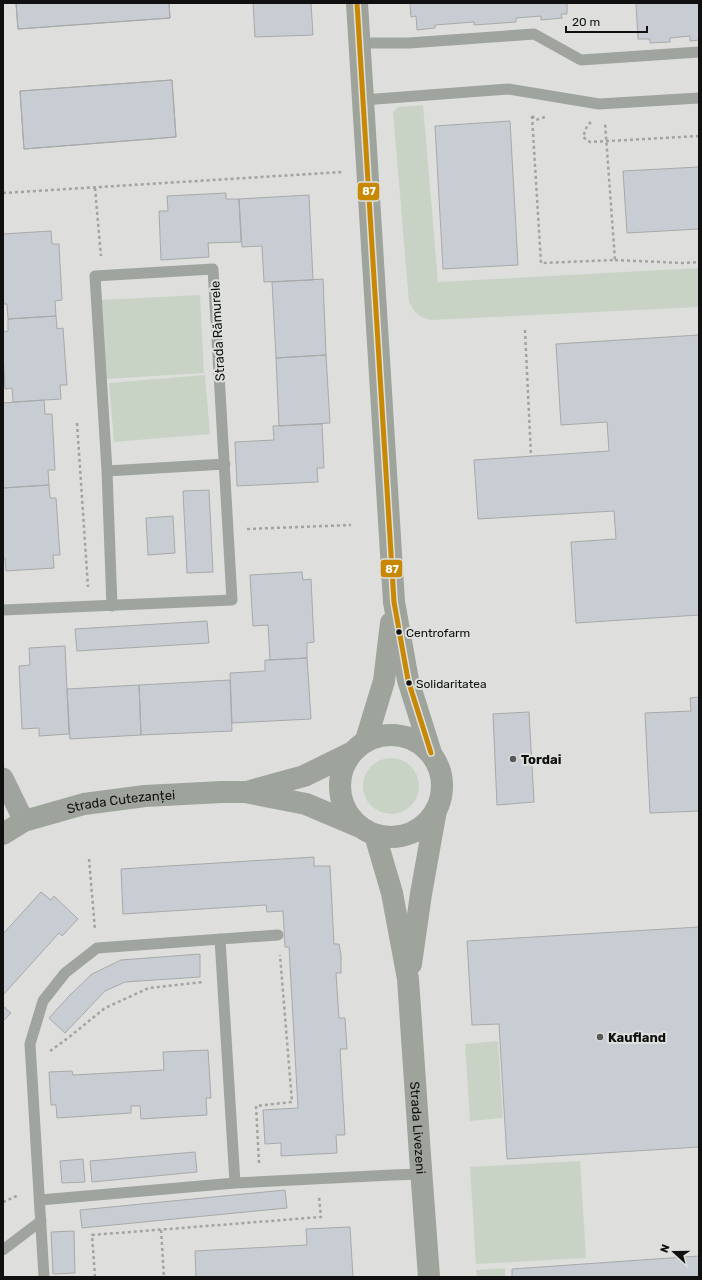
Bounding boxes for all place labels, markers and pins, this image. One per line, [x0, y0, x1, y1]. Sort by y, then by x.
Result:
place label: Centrofarm [406, 626, 470, 640]
marker: Centrofarm [394, 627, 404, 637]
place label: Solidaritatea [416, 677, 487, 691]
marker: Solidaritatea [404, 678, 414, 688]
place label: Tordai [521, 752, 561, 767]
marker: Tordai [508, 754, 518, 764]
place label: Kaufland [608, 1030, 666, 1045]
marker: Kaufland [595, 1032, 605, 1042]

